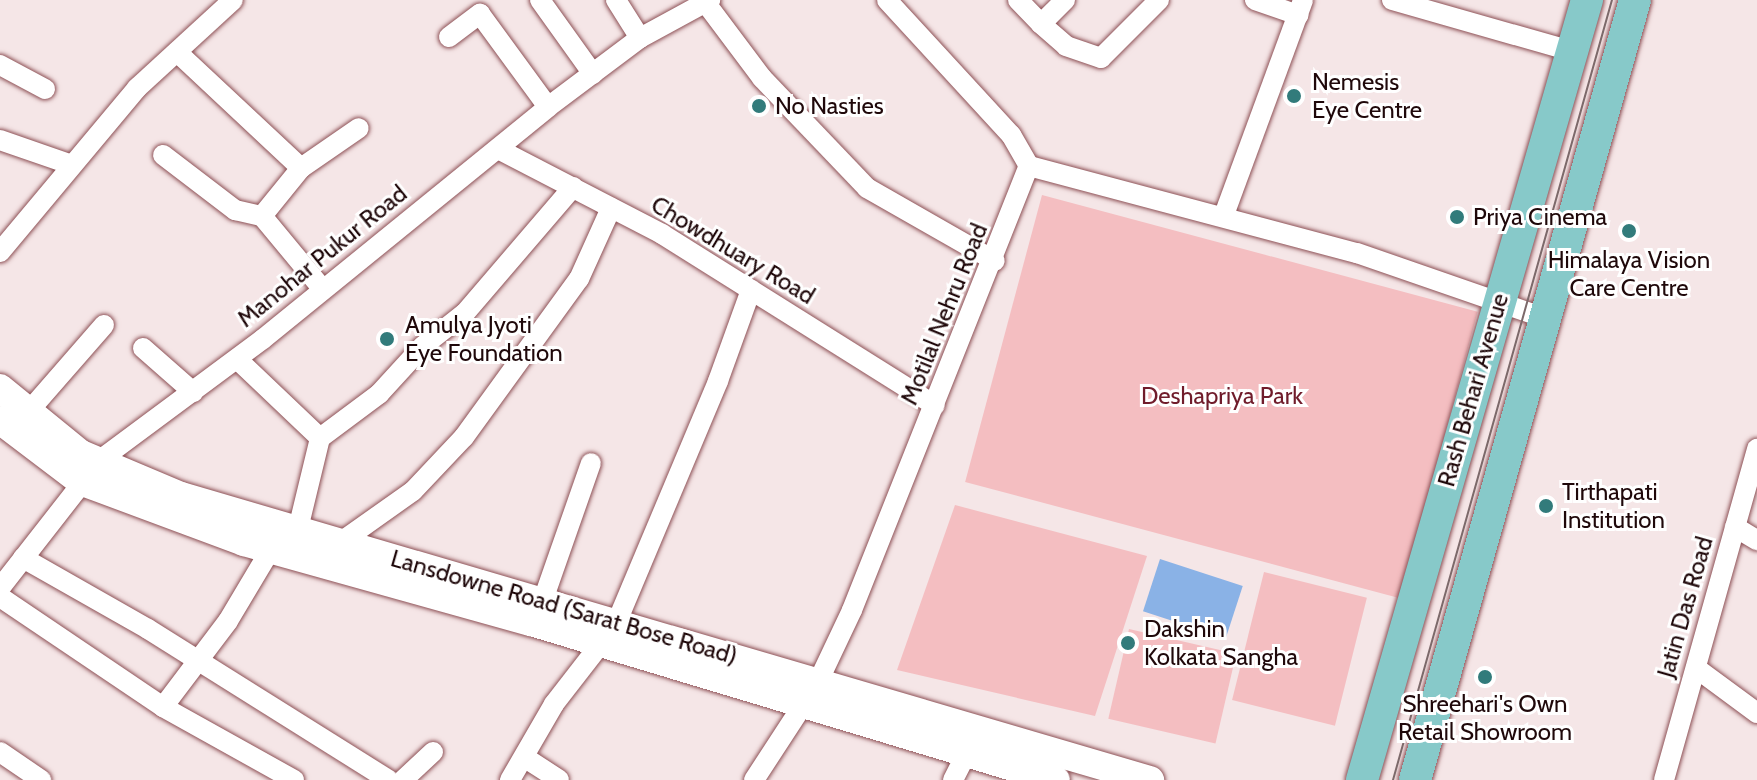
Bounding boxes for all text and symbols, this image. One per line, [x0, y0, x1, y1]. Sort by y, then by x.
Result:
place label: Nemesis Eye Centre [1312, 68, 1422, 124]
marker: Nemesis Eye Centre [1283, 85, 1305, 107]
place label: No Nasties [775, 92, 884, 120]
marker: No Nasties [750, 97, 768, 115]
street label: Manohar Pukur Road [232, 179, 412, 333]
street label: Chowdhuary Road [646, 190, 820, 310]
place label: Priya Cinema [1473, 203, 1607, 231]
marker: Priya Cinema [1448, 208, 1466, 226]
street label: Motilal Nehru Road [894, 219, 994, 409]
marker: Himalaya Vision Care Centre [1618, 220, 1640, 242]
place label: Himalaya Vision Care Centre [1548, 246, 1710, 302]
street label: Rash Behari Avenue [1432, 290, 1514, 490]
place label: Amulya Jyoti Eye Foundation [405, 311, 563, 367]
marker: Amulya Jyoti Eye Foundation [376, 328, 398, 350]
park label: Deshapriya Park [1141, 382, 1303, 410]
place label: Tirthapati Institution [1562, 478, 1665, 534]
marker: Tirthapati Institution [1537, 497, 1555, 515]
street label: Jatin Das Road [1651, 533, 1719, 681]
street label: Lansdowne Road (Sarat Bose Road) [388, 544, 740, 670]
place label: Dakshin Kolkata Sangha [1144, 615, 1298, 671]
marker: Dakshin Kolkata Sangha [1119, 634, 1137, 652]
marker: Shreehari's Own Retail Showroom [1476, 668, 1494, 686]
place label: Shreehari's Own Retail Showroom [1398, 690, 1572, 746]

